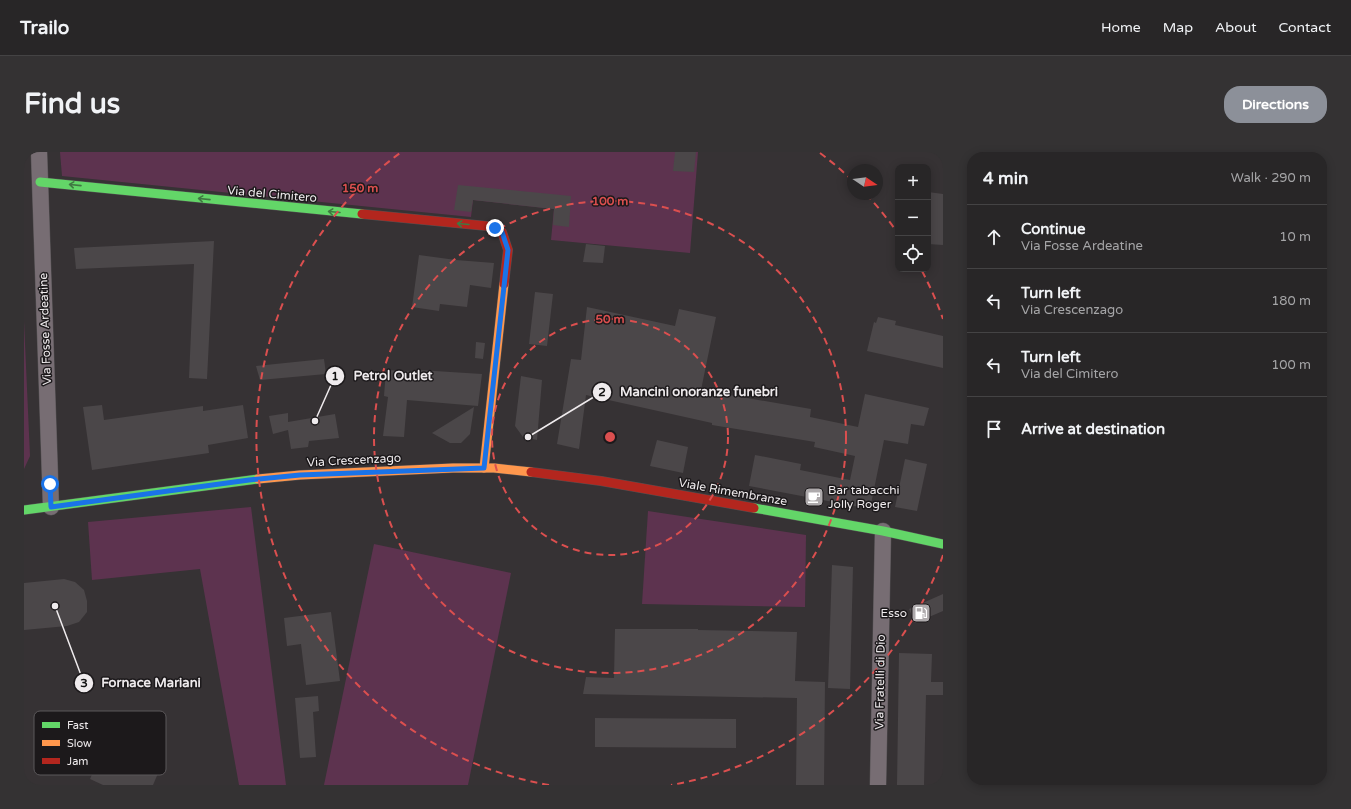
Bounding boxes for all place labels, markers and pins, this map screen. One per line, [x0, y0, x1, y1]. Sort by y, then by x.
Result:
callout: Petrol Outlet [325, 363, 440, 388]
callout: Mancini onoranze funebri [592, 379, 786, 404]
centre of rings [603, 430, 617, 444]
place label: Bar tabacchi Jolly Roger [828, 483, 899, 511]
cafe icon: Bar tabacchi Jolly Roger [803, 486, 825, 508]
fuel station icon: Esso [910, 602, 932, 624]
place label: Esso [881, 606, 907, 620]
callout: Fornace Mariani [74, 670, 209, 695]

